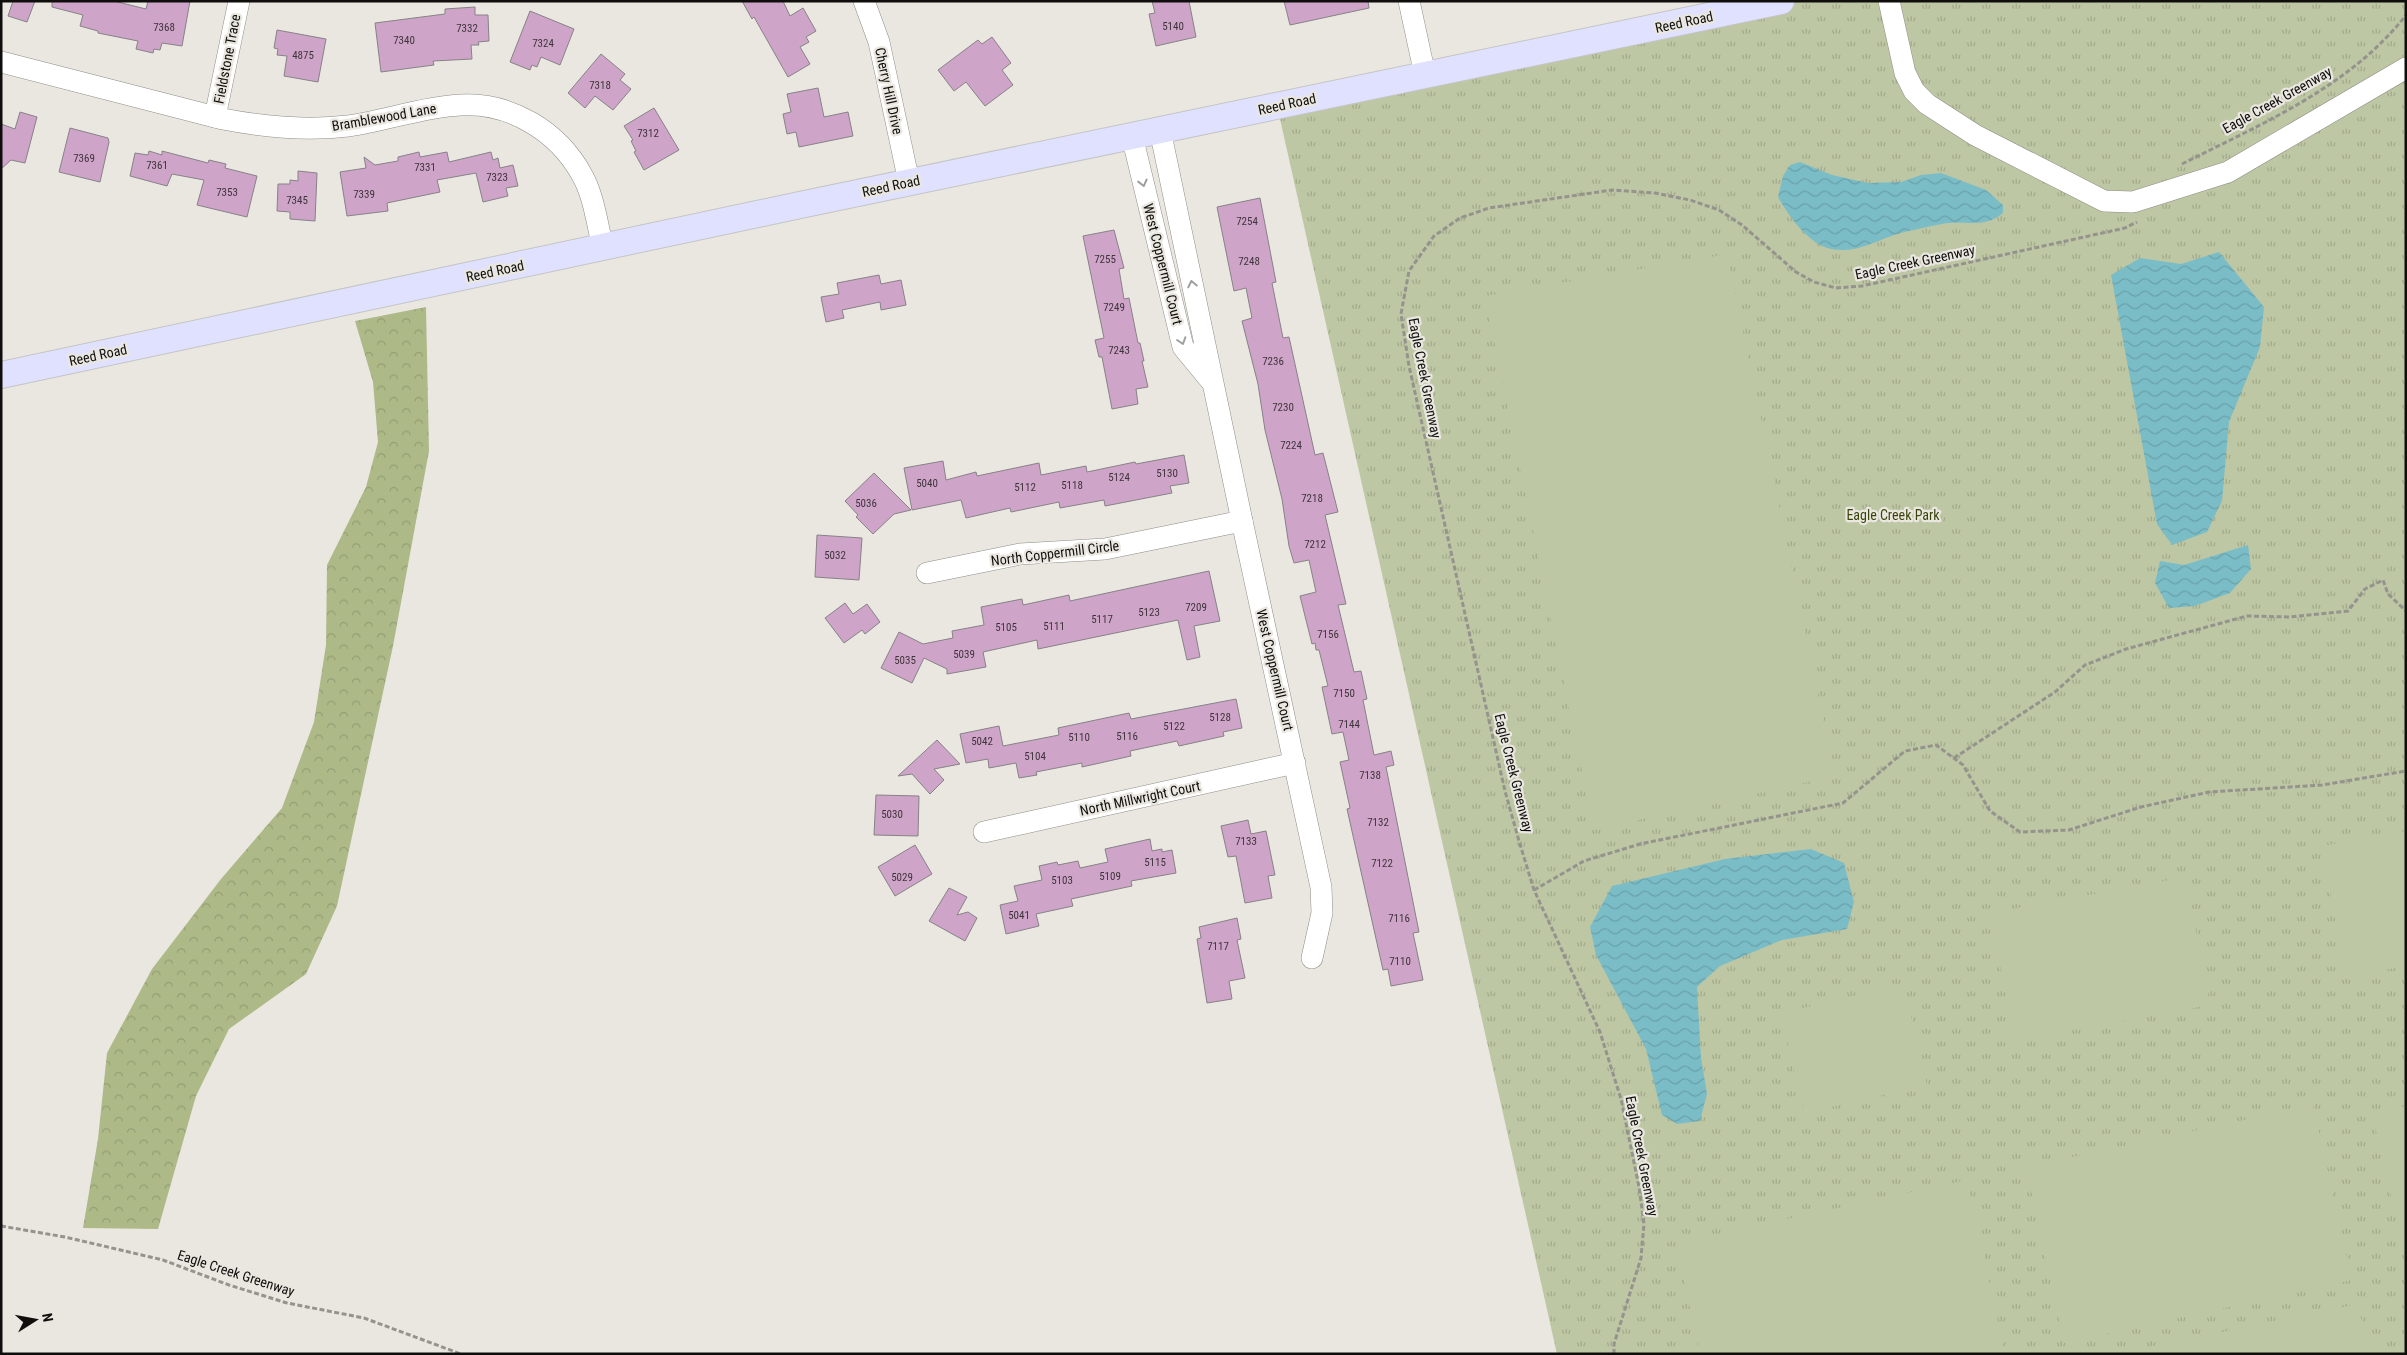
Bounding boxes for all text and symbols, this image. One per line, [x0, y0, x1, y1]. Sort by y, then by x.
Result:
street label: Reed Road [1654, 8, 1714, 36]
street label: Fieldstone Trace [210, 12, 244, 105]
house number: 5140 [1162, 20, 1184, 33]
house number: 7368 [153, 21, 175, 34]
house number: 7332 [456, 22, 478, 35]
house number: 7340 [393, 34, 415, 47]
house number: 7324 [532, 37, 554, 50]
street label: Cherry Hill Drive [872, 46, 906, 136]
house number: 4875 [292, 49, 314, 62]
street label: Eagle Creek Greenway [2220, 63, 2334, 137]
house number: 7318 [589, 79, 611, 92]
street label: Reed Road [1257, 90, 1317, 118]
street label: Bramblewood Lane [331, 100, 438, 134]
house number: 7312 [637, 127, 659, 140]
house number: 7369 [73, 152, 95, 165]
house number: 7361 [146, 159, 168, 172]
house number: 7331 [414, 161, 436, 174]
house number: 7323 [486, 171, 508, 184]
street label: Reed Road [861, 172, 921, 200]
one-way arrow [1137, 179, 1148, 188]
house number: 7353 [216, 186, 238, 199]
house number: 7339 [353, 188, 375, 201]
house number: 7345 [286, 194, 308, 207]
street label: West Coppermill Court [1140, 202, 1186, 326]
house number: 7254 [1236, 215, 1258, 228]
street label: Eagle Creek Greenway [1854, 241, 1977, 283]
house number: 7255 [1094, 253, 1116, 266]
house number: 7248 [1238, 255, 1260, 268]
street label: Reed Road [465, 257, 525, 285]
one-way arrow [1187, 280, 1198, 288]
house number: 7249 [1103, 301, 1125, 314]
street label: Eagle Creek Greenway [1405, 317, 1445, 440]
one-way arrow [1176, 336, 1186, 345]
street label: Reed Road [68, 341, 128, 369]
house number: 7243 [1108, 344, 1130, 357]
house number: 7236 [1262, 355, 1284, 368]
house number: 7230 [1272, 401, 1294, 414]
house number: 7224 [1280, 439, 1302, 452]
house number: 5130 [1156, 467, 1178, 480]
house number: 5124 [1108, 471, 1130, 484]
house number: 5040 [916, 477, 938, 490]
house number: 5118 [1061, 479, 1083, 492]
house number: 5112 [1014, 481, 1036, 494]
house number: 7218 [1301, 492, 1323, 505]
house number: 5036 [855, 497, 877, 510]
park label: Eagle Creek Park [1846, 507, 1940, 523]
street label: North Coppermill Circle [990, 537, 1120, 569]
house number: 7212 [1304, 538, 1326, 551]
house number: 5032 [824, 549, 846, 562]
house number: 7209 [1185, 601, 1207, 614]
house number: 5123 [1138, 606, 1160, 619]
street label: West Coppermill Court [1253, 608, 1297, 732]
house number: 5117 [1091, 613, 1113, 626]
house number: 5111 [1043, 620, 1065, 633]
house number: 5105 [995, 621, 1017, 634]
house number: 7156 [1317, 628, 1339, 641]
house number: 5039 [953, 648, 975, 661]
house number: 5035 [894, 654, 916, 667]
house number: 7150 [1333, 687, 1355, 700]
house number: 5128 [1209, 711, 1231, 724]
street label: Eagle Creek Greenway [1491, 712, 1537, 834]
house number: 7144 [1338, 718, 1360, 731]
house number: 5122 [1163, 720, 1185, 733]
house number: 5116 [1116, 730, 1138, 743]
house number: 5110 [1068, 731, 1090, 744]
house number: 5042 [971, 735, 993, 748]
house number: 5104 [1024, 750, 1046, 763]
house number: 7138 [1359, 769, 1381, 782]
street label: North Millwright Court [1078, 777, 1202, 819]
house number: 5030 [881, 808, 903, 821]
house number: 7132 [1367, 816, 1389, 829]
house number: 7133 [1235, 835, 1257, 848]
house number: 5115 [1144, 856, 1166, 869]
house number: 7122 [1371, 857, 1393, 870]
house number: 5109 [1099, 870, 1121, 883]
house number: 5029 [891, 871, 913, 884]
house number: 5103 [1051, 874, 1073, 887]
house number: 5041 [1008, 909, 1030, 922]
house number: 7116 [1388, 912, 1410, 925]
house number: 7117 [1207, 940, 1229, 953]
house number: 7110 [1389, 955, 1411, 968]
street label: Eagle Creek Greenway [1622, 1095, 1662, 1218]
street label: Eagle Creek Greenway [175, 1247, 297, 1300]
north arrow [10, 1295, 60, 1345]
text: N [39, 1312, 56, 1323]

